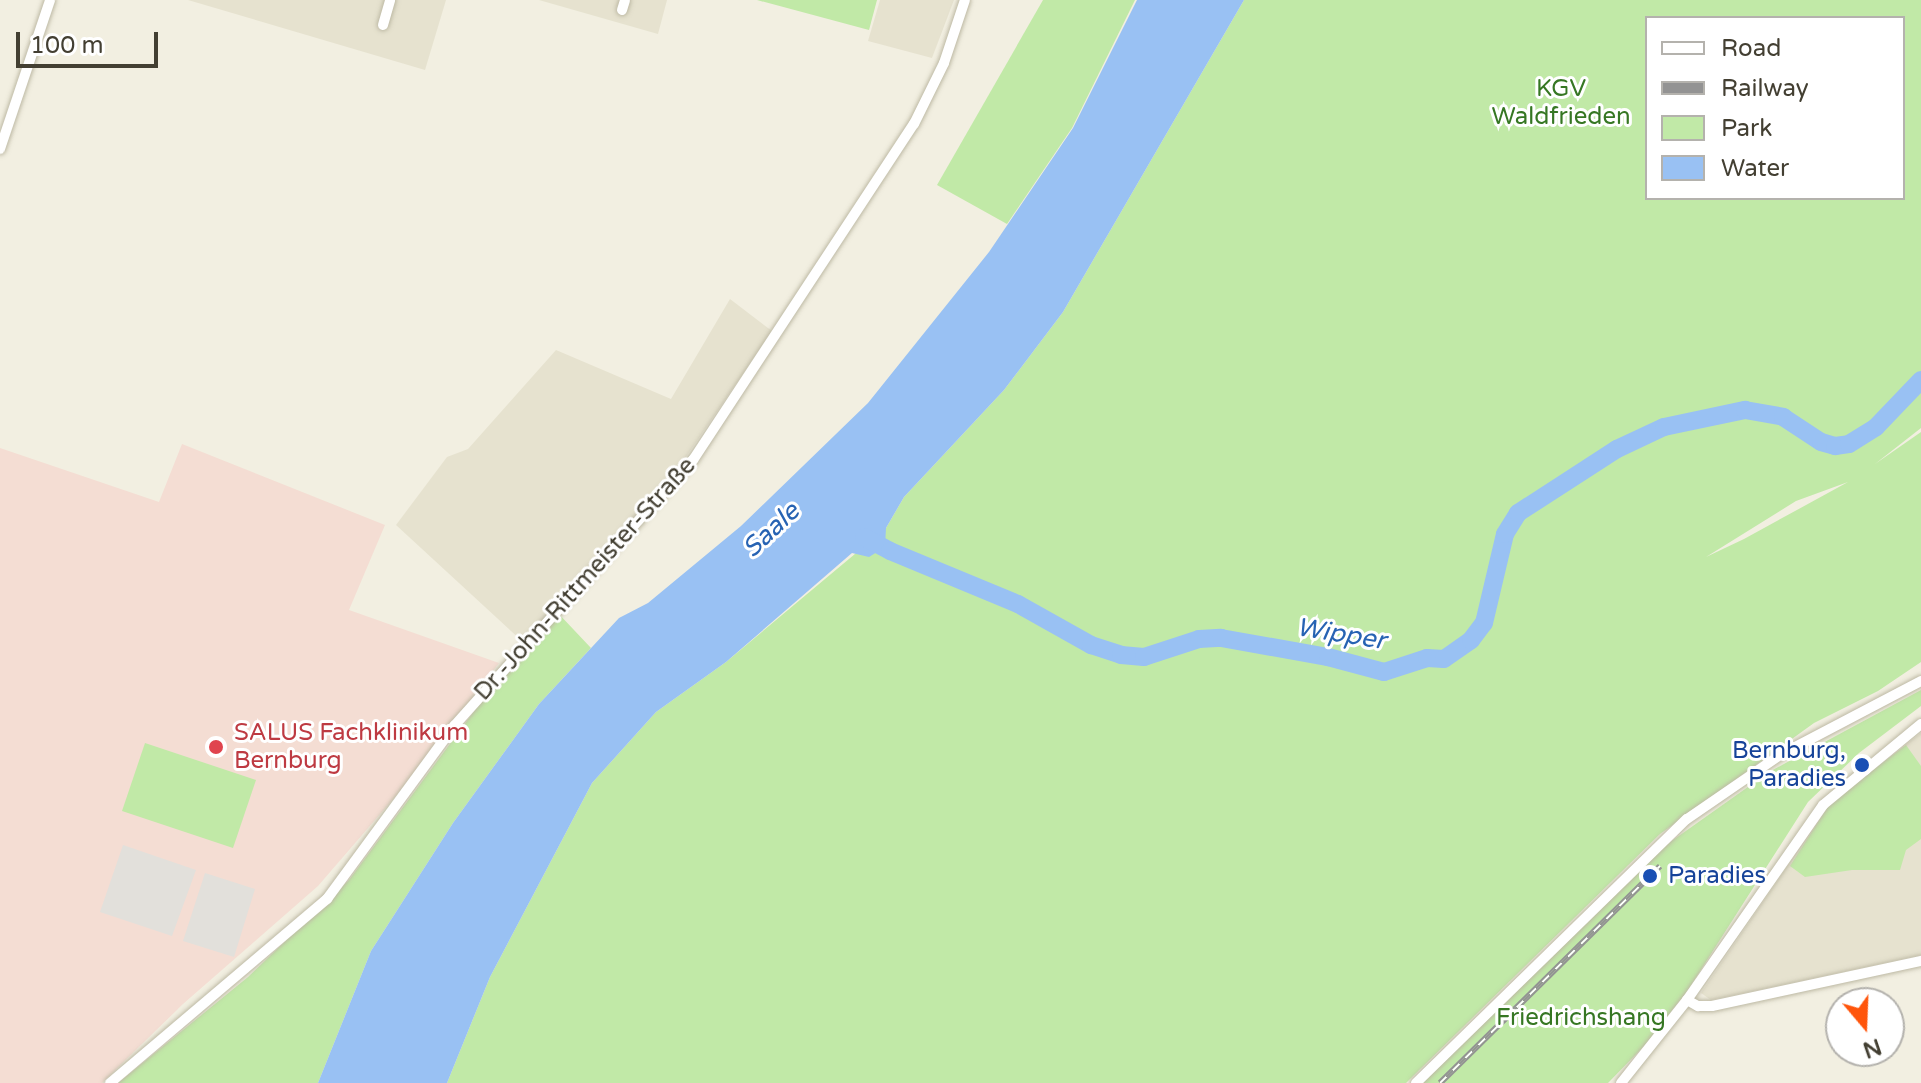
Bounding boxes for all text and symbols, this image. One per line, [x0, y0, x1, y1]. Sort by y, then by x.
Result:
scale bar [20, 16, 162, 66]
legend [1645, 16, 1905, 200]
text: 100 m [30, 31, 104, 60]
text: Road [1721, 34, 1781, 63]
text: Railway [1721, 74, 1809, 103]
park label: KGV Waldfrieden [1491, 75, 1631, 131]
text: Park [1721, 114, 1772, 143]
text: Water [1721, 154, 1789, 183]
street label: Dr.-John-Rittmeister-Straße [468, 452, 702, 706]
water label: Saale [736, 496, 806, 564]
water label: Wipper [1294, 612, 1388, 656]
place label: SALUS Fachklinikum Bernburg [234, 719, 468, 775]
marker: SALUS Fachklinikum Bernburg [205, 736, 227, 758]
place label: Bernburg, Paradies [1732, 737, 1846, 793]
marker: Bernburg, Paradies [1853, 756, 1871, 774]
place label: Paradies [1668, 862, 1766, 890]
marker: Paradies [1639, 865, 1661, 887]
north arrow [1825, 987, 1905, 1067]
park label: Friedrichshang [1496, 1004, 1666, 1032]
text: N [1860, 1033, 1885, 1063]

